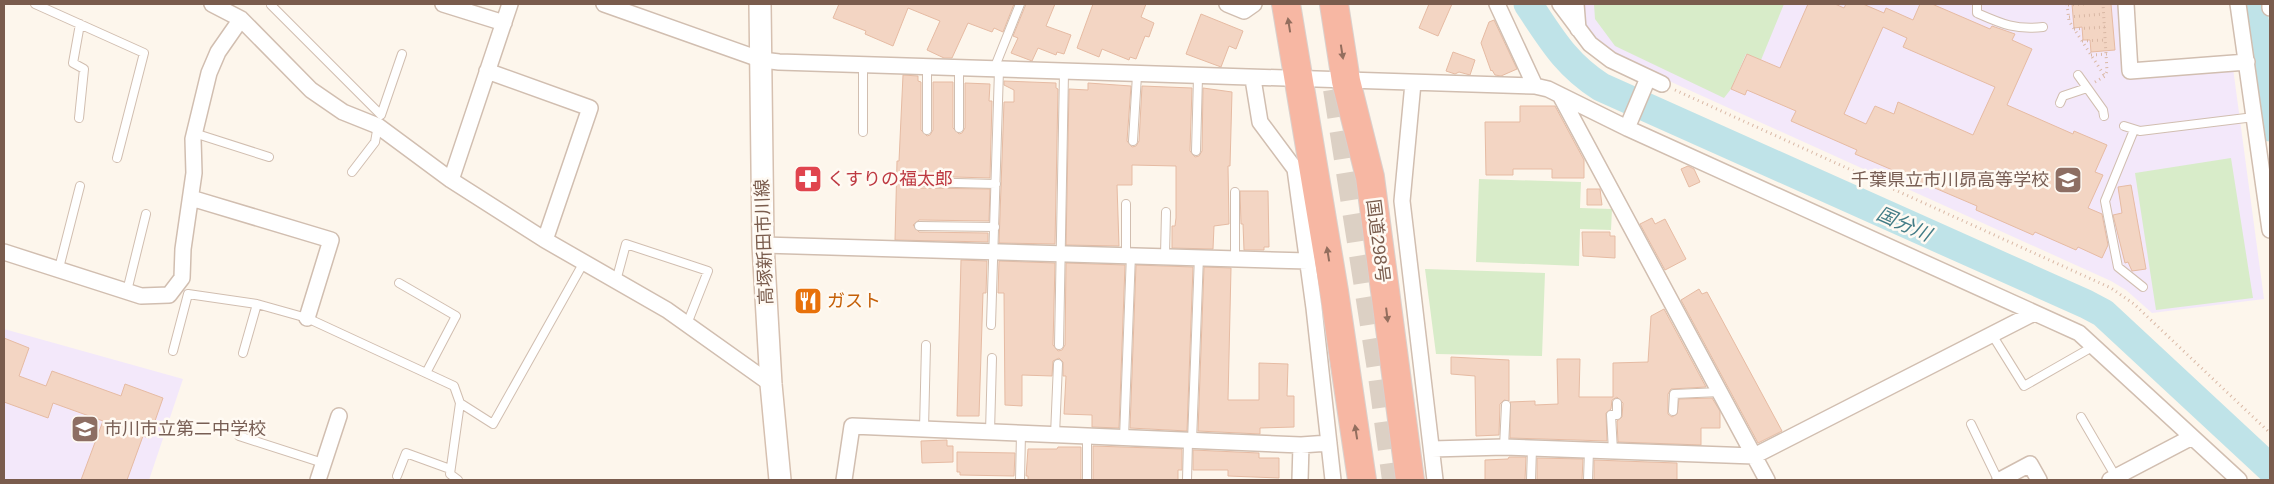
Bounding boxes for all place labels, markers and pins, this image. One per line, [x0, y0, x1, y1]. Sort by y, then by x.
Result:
pharmacy icon: くすりの福太郎 [793, 164, 823, 194]
school or university icon: 千葉県立市川昴高等学校 [2053, 165, 2083, 195]
place label: くすりの福太郎 [827, 169, 953, 189]
place label: 千葉県立市川昴高等学校 [1851, 170, 2049, 190]
restaurant icon: ガスト [793, 286, 823, 316]
place label: ガスト [827, 291, 881, 311]
school or university icon: 市川市立第二中学校 [70, 414, 100, 444]
place label: 市川市立第二中学校 [104, 419, 266, 439]

